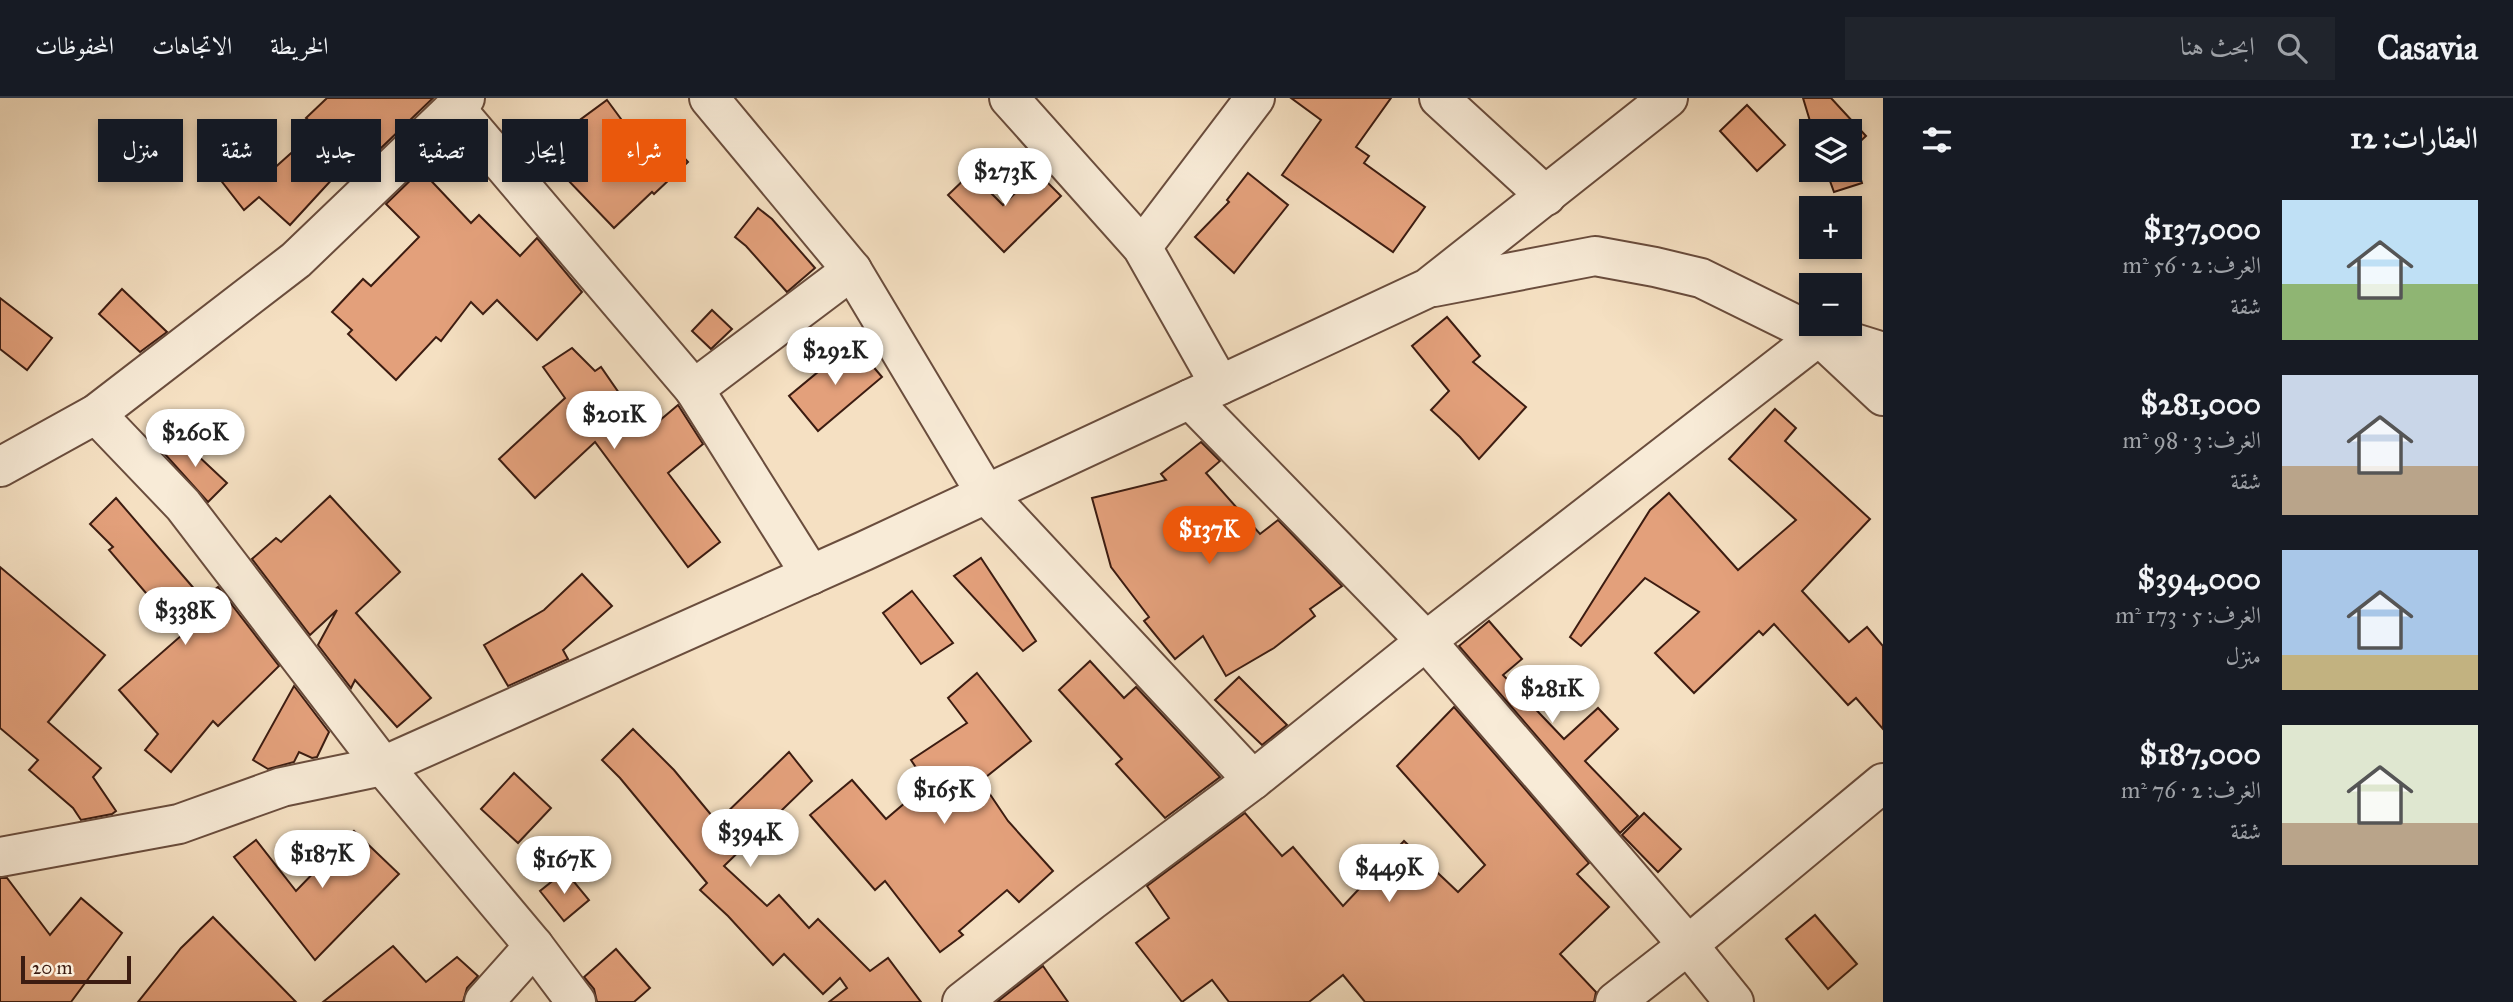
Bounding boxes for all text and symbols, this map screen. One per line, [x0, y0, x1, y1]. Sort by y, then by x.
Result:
search box [1845, 17, 2335, 80]
text: Casavia [2377, 28, 2478, 68]
icon: search [2273, 29, 2311, 67]
text: ابحث هنا [2180, 30, 2255, 62]
text: المحفوظات [35, 31, 114, 61]
text: الاتجاهات [152, 31, 232, 61]
text: الخريطة [270, 31, 329, 61]
chip: منزل [98, 119, 183, 182]
chip: شقة [197, 119, 277, 182]
chip: جديد [291, 119, 381, 182]
chip: تصفية [395, 119, 488, 182]
chip: إيجار [502, 119, 588, 182]
chip: شراء [602, 119, 686, 182]
map controls [1799, 119, 1862, 336]
button: layers [1799, 119, 1862, 182]
text: العقارات: 12 [2350, 120, 2478, 156]
icon: filters [1918, 121, 1956, 159]
pin: $273K [956, 148, 1054, 208]
text: $273K [974, 157, 1036, 185]
button: + [1799, 196, 1862, 259]
text: $137,000 [2143, 211, 2261, 247]
icon: home [2338, 228, 2422, 312]
text: الغرف: 2 · 56 m² [2123, 251, 2261, 279]
button: − [1799, 273, 1862, 336]
text: شقة [2231, 292, 2261, 320]
pin: $292K [786, 328, 884, 387]
text: $292K [802, 336, 868, 364]
text: $281,000 [2140, 386, 2261, 422]
pin: $201K [565, 392, 663, 451]
text: $201K [582, 400, 646, 428]
icon: home [2338, 403, 2422, 487]
pin: $260K [146, 410, 244, 469]
text: $260K [162, 418, 228, 446]
text: الغرف: 3 · 98 m² [2123, 426, 2261, 454]
text: شقة [2231, 467, 2261, 495]
pin: $137K [1160, 506, 1258, 566]
text: $137K [1179, 515, 1239, 543]
text: $394,000 [2137, 561, 2261, 597]
icon: home [2338, 578, 2422, 662]
pin: $338K [136, 588, 234, 647]
text: $338K [155, 596, 215, 624]
text: الغرف: 5 · 173 m² [2115, 601, 2261, 629]
text: منزل [2226, 642, 2261, 670]
pin: $281K [1503, 666, 1601, 725]
text: $281K [1521, 674, 1583, 702]
text: $187,000 [2139, 736, 2261, 772]
icon: home [2338, 753, 2422, 837]
pin: $165K [895, 766, 993, 826]
text: $165K [913, 775, 975, 803]
text: الغرف: 2 · 76 m² [2121, 776, 2261, 804]
pin: $394K [701, 810, 799, 869]
text: شقة [2231, 817, 2261, 845]
text: $394K [718, 818, 782, 846]
pin: $187K [273, 830, 371, 890]
pin: $167K [515, 836, 613, 896]
text: $187K [290, 839, 354, 867]
pin: $449K [1340, 844, 1438, 904]
text: $167K [532, 845, 596, 873]
text: $449K [1355, 853, 1423, 881]
scale bar [21, 953, 131, 985]
text: 20 m [32, 956, 73, 979]

